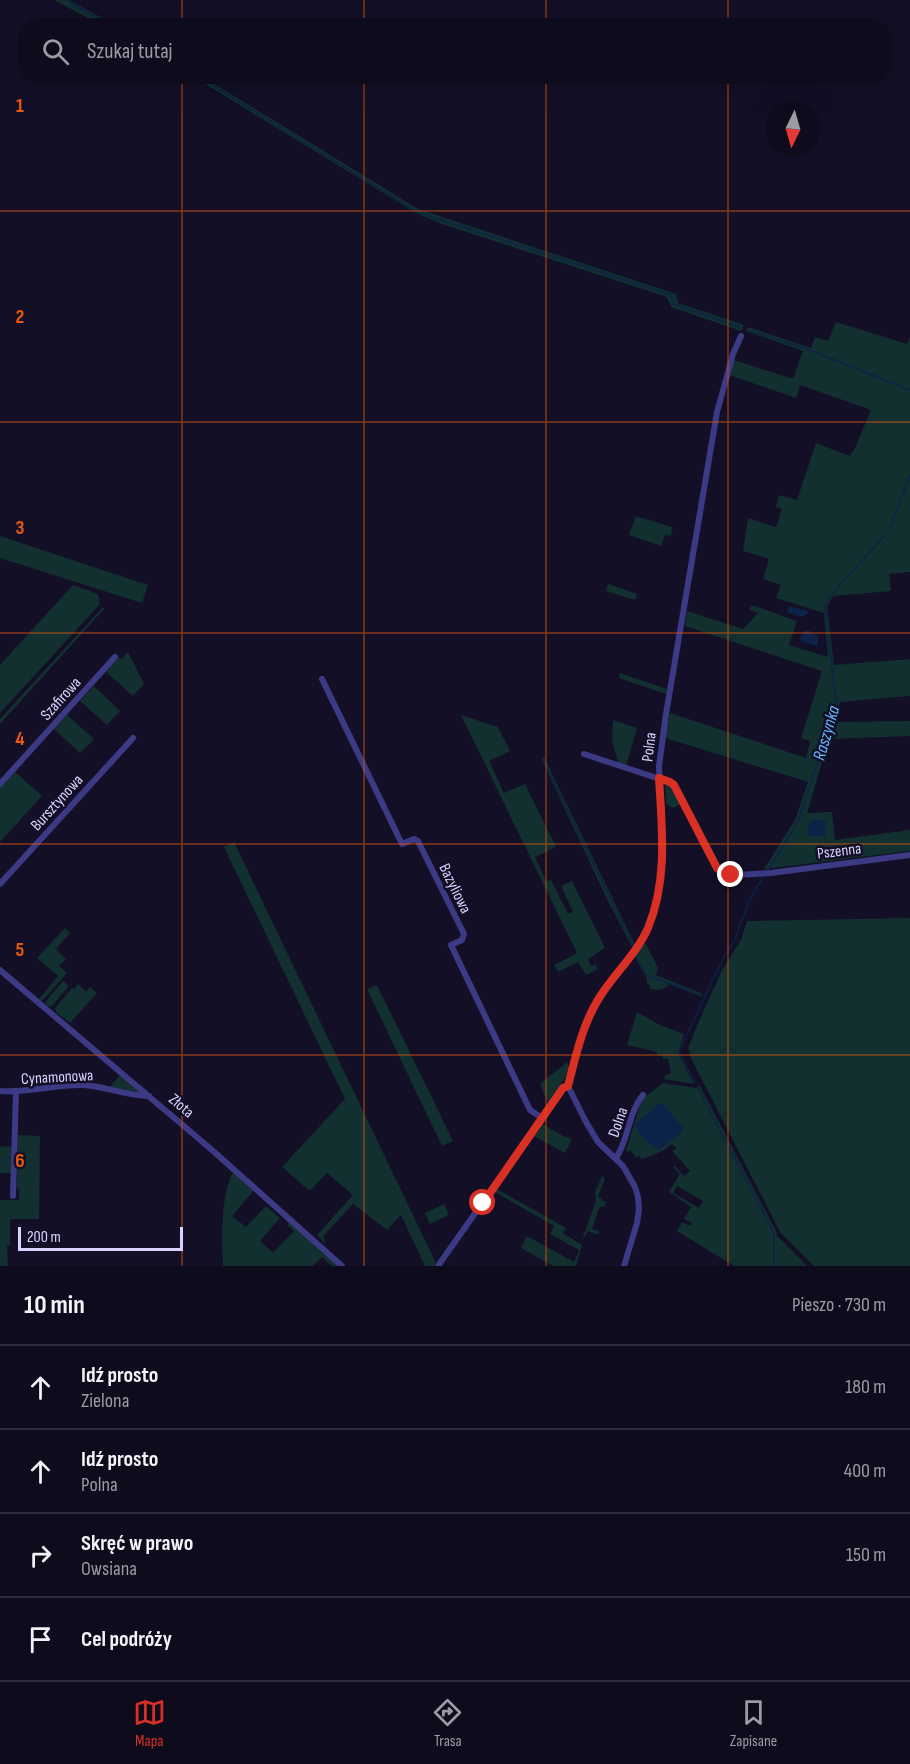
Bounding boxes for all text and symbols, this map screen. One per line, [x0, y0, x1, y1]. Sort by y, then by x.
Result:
search box [18, 18, 892, 84]
icon: search [39, 35, 72, 68]
text: Szukaj tutaj [87, 38, 173, 65]
text: 1 [16, 94, 24, 118]
north arrow [766, 102, 820, 156]
text: 2 [16, 305, 24, 329]
text: 3 [16, 516, 25, 540]
street label: Szafirowa [37, 673, 85, 725]
water label: Raszynka [809, 703, 844, 763]
text: 4 [15, 727, 25, 751]
street label: Polna [638, 731, 661, 763]
street label: Bursztynowa [27, 771, 87, 835]
street label: Pszenna [816, 839, 862, 864]
street label: Bazyliowa [434, 861, 475, 917]
route end [717, 861, 743, 887]
text: 5 [16, 938, 25, 962]
street label: Cynamonowa [21, 1066, 94, 1089]
street label: Złota [164, 1090, 198, 1122]
street label: Dolna [604, 1105, 632, 1140]
text: 6 [15, 1149, 25, 1173]
route start [469, 1189, 495, 1215]
scale bar [18, 1224, 183, 1252]
text: 200 m [27, 1228, 61, 1247]
text: 10 min [24, 1290, 85, 1321]
text: Pieszo · 730 m [792, 1293, 886, 1317]
text: Idź prosto [81, 1362, 158, 1389]
icon: ahead [24, 1371, 57, 1404]
text: 180 m [845, 1375, 886, 1399]
text: Zielona [81, 1389, 129, 1413]
text: Idź prosto [81, 1446, 158, 1473]
icon: ahead [24, 1455, 57, 1488]
text: 400 m [844, 1459, 886, 1483]
text: Polna [81, 1473, 118, 1497]
text: Skręć w prawo [81, 1530, 193, 1557]
icon: right [24, 1539, 57, 1572]
text: 150 m [846, 1543, 886, 1567]
text: Owsiana [81, 1557, 137, 1581]
icon: arrive [24, 1623, 57, 1656]
text: Cel podróży [81, 1626, 172, 1653]
tab: Mapa [133, 1696, 166, 1751]
tab: Trasa [431, 1696, 464, 1751]
tab: Zapisane [730, 1696, 777, 1751]

